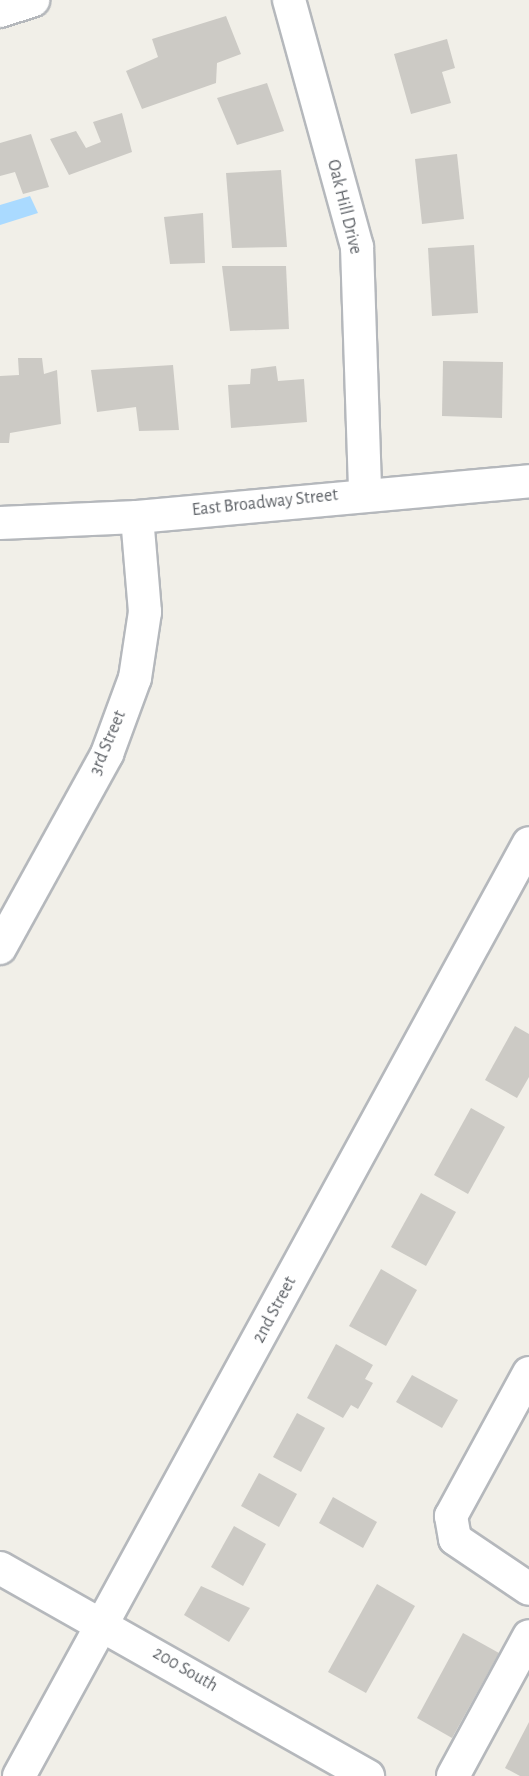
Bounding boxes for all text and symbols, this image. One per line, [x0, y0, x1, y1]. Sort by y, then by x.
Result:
street label: Oak Hill Drive [322, 157, 366, 257]
street label: East Broadway Street [191, 485, 339, 521]
street label: 3rd Street [85, 708, 131, 778]
street label: 2nd Street [249, 1273, 301, 1347]
street label: 200 South [149, 1643, 221, 1697]

